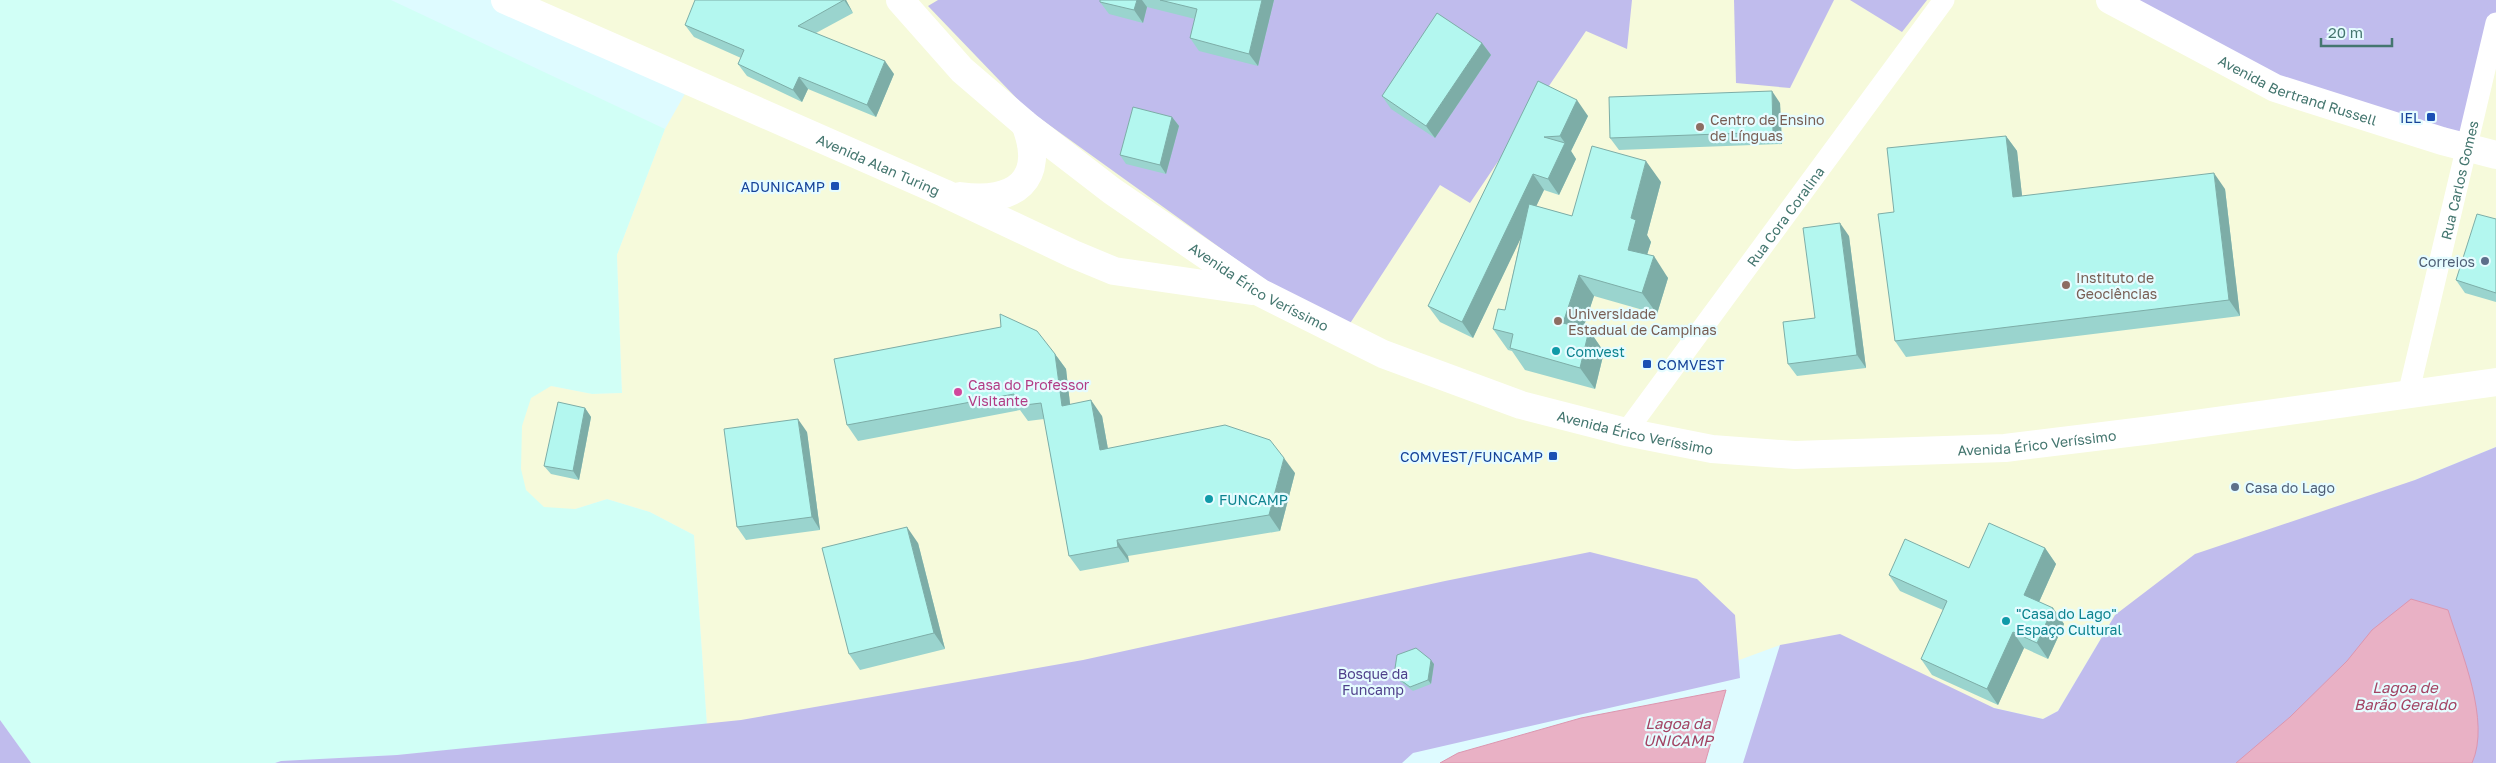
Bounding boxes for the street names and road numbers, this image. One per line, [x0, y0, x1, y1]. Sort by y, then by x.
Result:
street label: Avenida Bertrand Russell [2216, 51, 2379, 128]
street label: Rua Carlos Gomes [2437, 119, 2481, 241]
street label: Avenida Alan Turing [814, 130, 943, 199]
street label: Rua Cora Coralina [1743, 163, 1827, 269]
street label: Avenida Érico Veríssimo [1186, 238, 1332, 334]
street label: Avenida Érico Veríssimo [1556, 406, 1715, 458]
street label: Avenida Érico Veríssimo [1957, 426, 2117, 458]

